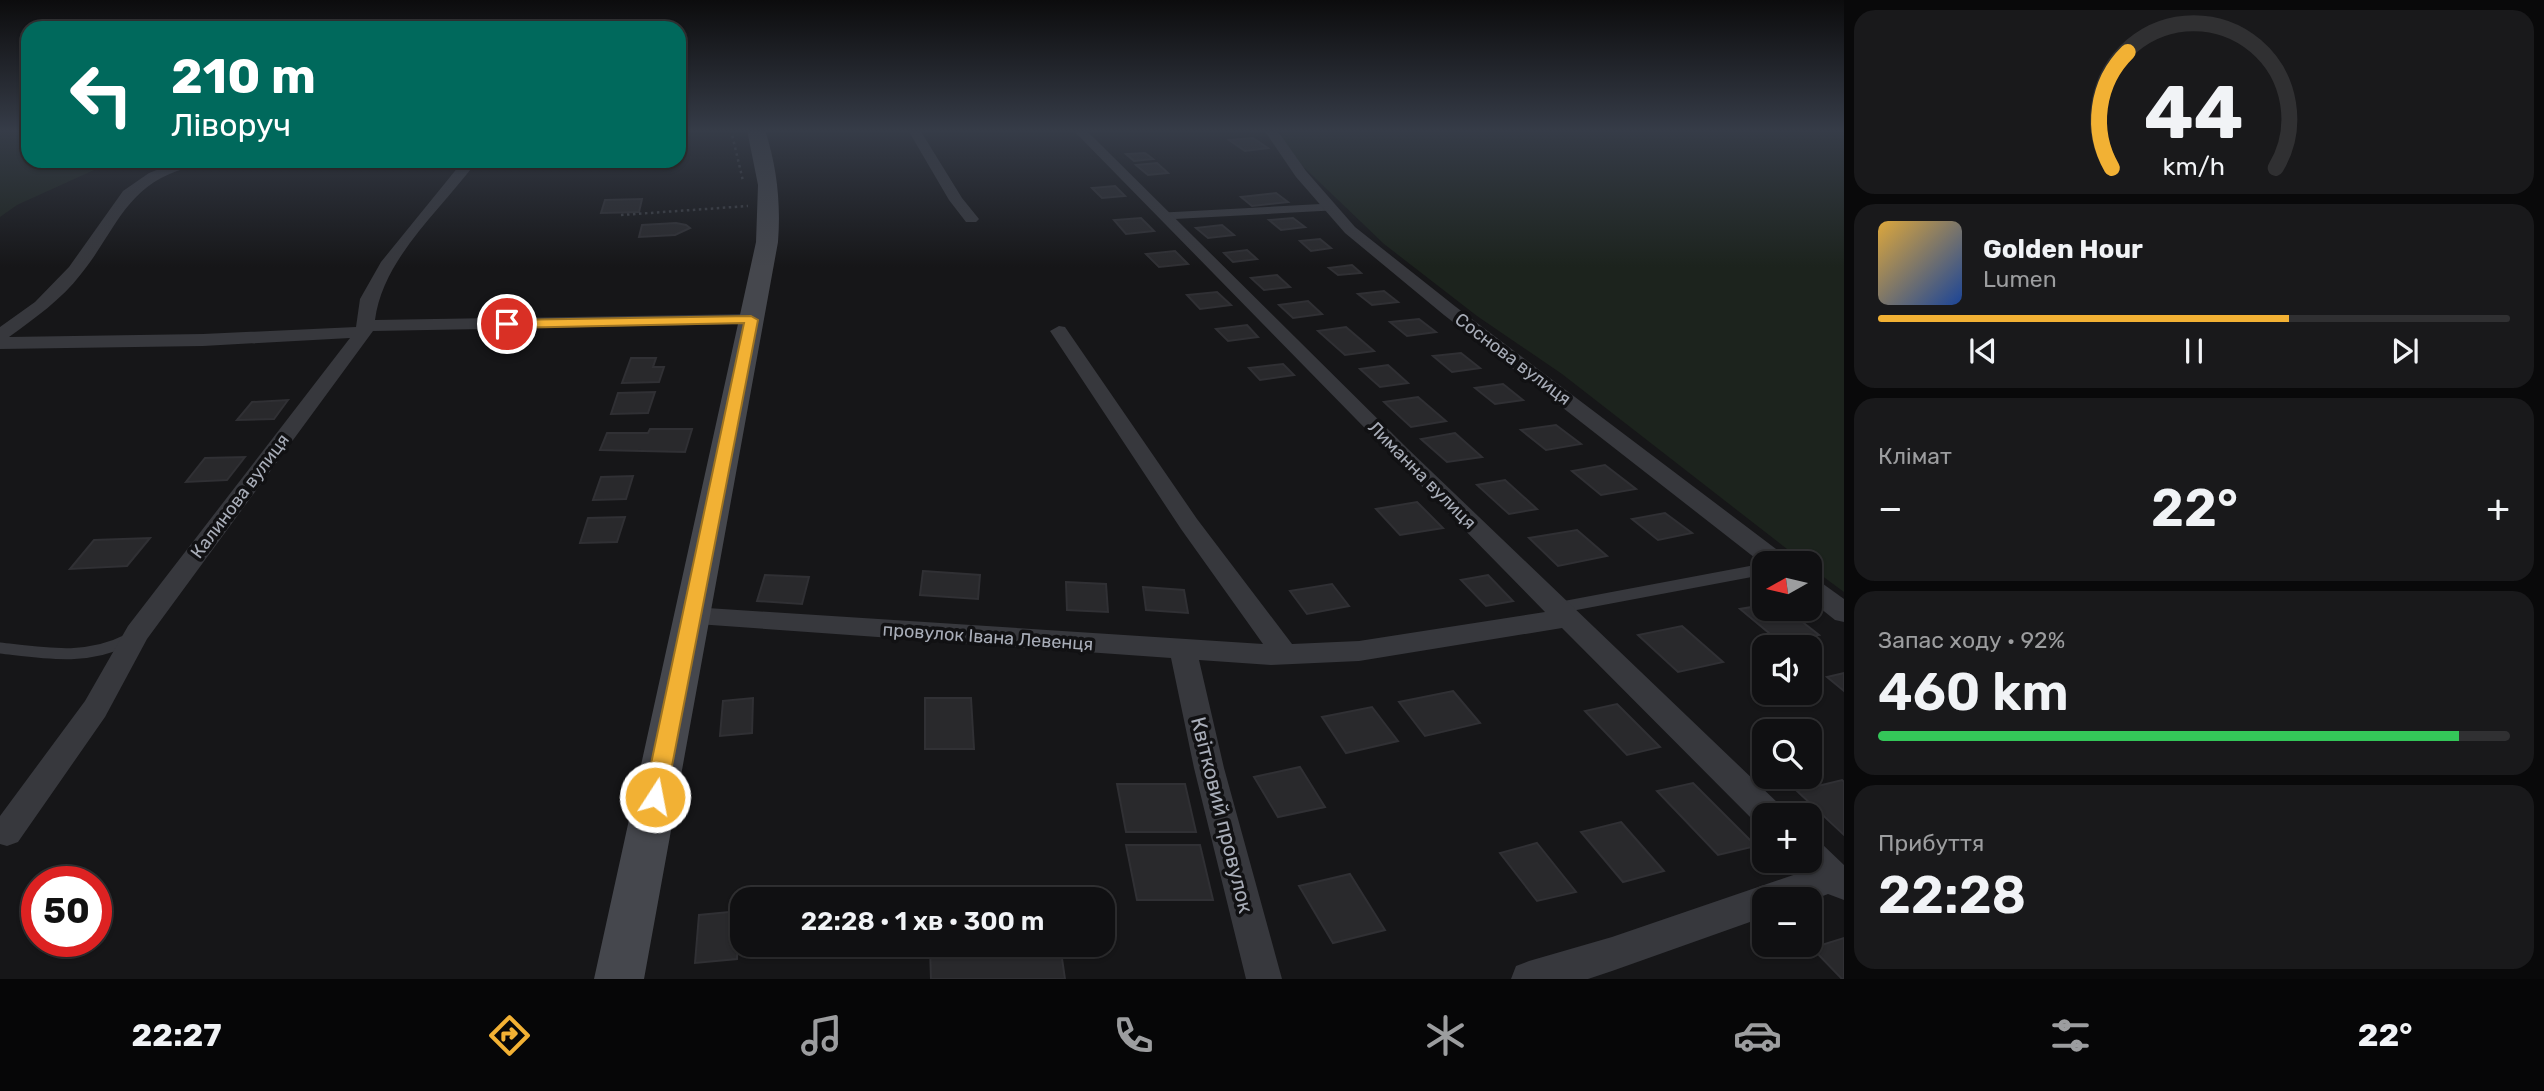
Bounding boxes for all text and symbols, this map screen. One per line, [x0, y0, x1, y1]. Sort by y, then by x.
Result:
text: 210 m [171, 47, 316, 105]
icon: left [56, 49, 147, 140]
text: 44 [2144, 70, 2244, 156]
text: Ліворуч [171, 106, 291, 144]
text: km/h [2163, 152, 2225, 181]
text: Golden Hour [1983, 234, 2143, 265]
text: Lumen [1983, 265, 2057, 293]
pin [477, 294, 537, 354]
icon: arrive [488, 305, 526, 343]
street label: Соснова вулиця [1451, 308, 1575, 410]
icon: previous [1964, 332, 2002, 370]
icon: pause [2175, 332, 2213, 370]
icon: next [2386, 332, 2424, 370]
street label: Лиманна вулиця [1363, 416, 1481, 534]
street label: Калинова вулиця [186, 429, 294, 563]
text: Клімат [1878, 442, 1952, 470]
text: 22° [2151, 477, 2238, 539]
text: − [1878, 485, 1903, 531]
text: + [2486, 485, 2510, 531]
north arrow [1752, 551, 1822, 621]
map controls [1752, 551, 1822, 957]
street label: провулок Івана Левенця [882, 619, 1094, 655]
text: Запас ходу · 92% [1878, 626, 2065, 654]
button: sound [1752, 635, 1822, 705]
text: 460 km [1878, 661, 2069, 723]
street label: Квітковий провулок [1186, 714, 1259, 916]
button: search [1752, 719, 1822, 789]
position arrow [618, 760, 692, 834]
button: + [1752, 803, 1822, 873]
text: Прибуття [1878, 829, 1984, 857]
text: 22:28 [1878, 864, 2026, 926]
speed limit sign: 50 [21, 866, 112, 957]
button: − [1752, 887, 1822, 957]
text: 22:28 · 1 хв · 300 m [801, 906, 1044, 937]
icon: directions [485, 1011, 534, 1060]
icon: music [797, 1011, 846, 1060]
icon: phone [1109, 1011, 1158, 1060]
icon: climate [1421, 1011, 1470, 1060]
icon: car [1733, 1011, 1782, 1060]
icon: filters [2046, 1011, 2095, 1060]
text: 22:27 [132, 1016, 222, 1054]
text: 22° [2358, 1016, 2412, 1054]

